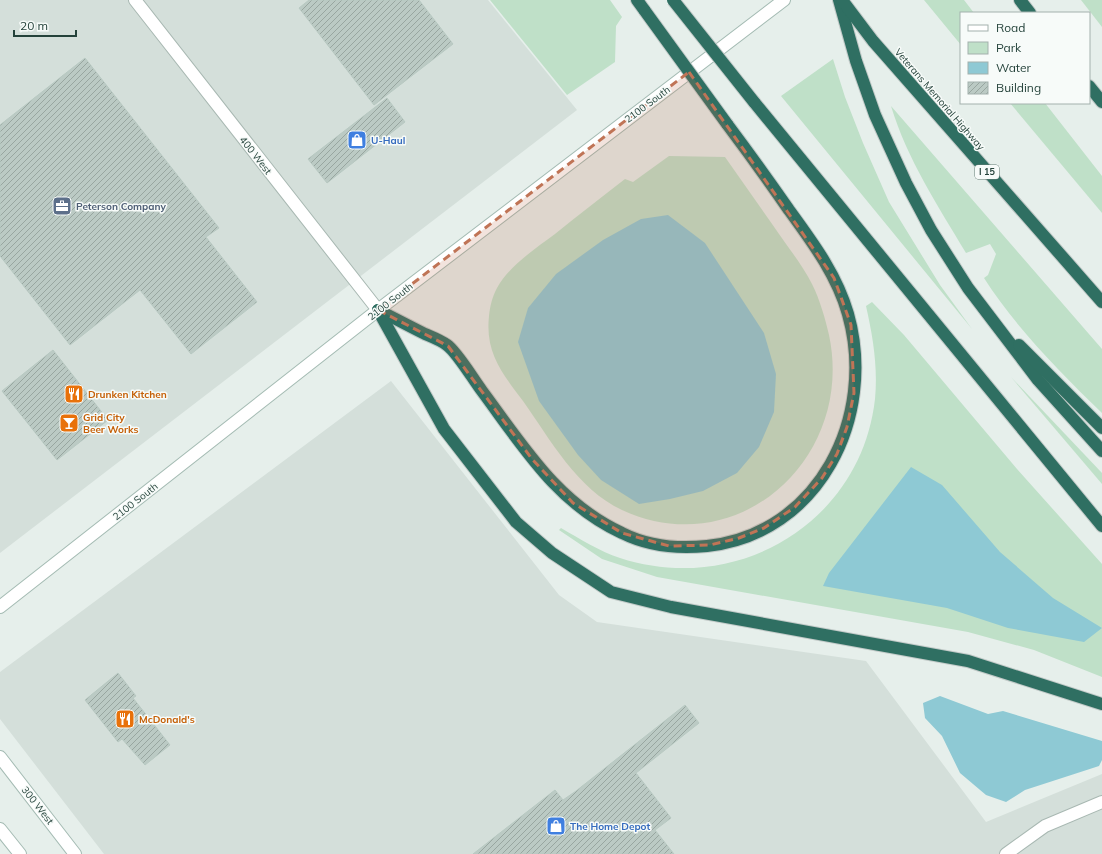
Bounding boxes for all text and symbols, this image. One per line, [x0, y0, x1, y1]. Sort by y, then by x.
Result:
scale bar [14, 12, 76, 38]
legend [960, 12, 1090, 104]
text: 20 m [20, 18, 48, 33]
text: Road [996, 20, 1025, 35]
text: Park [996, 40, 1022, 55]
street label: Veterans Memorial Highway [892, 46, 988, 154]
text: Water [996, 60, 1032, 75]
text: Building [996, 80, 1041, 95]
street label: 2100 South [622, 83, 673, 126]
shop icon: U-Haul [346, 129, 368, 151]
street label: 400 West [237, 134, 275, 177]
place label: U-Haul [371, 134, 405, 147]
road number: I 15 [975, 165, 999, 179]
office icon: Peterson Company [51, 195, 73, 217]
place label: Peterson Company [76, 200, 166, 213]
street label: 2100 South [365, 280, 416, 323]
restaurant icon: Drunken Kitchen [63, 383, 85, 405]
place label: Drunken Kitchen [88, 388, 167, 401]
place label: Grid City Beer Works [83, 411, 138, 436]
bar icon: Grid City Beer Works [58, 412, 80, 434]
street label: 2100 South [110, 480, 161, 523]
restaurant icon: McDonald's [114, 708, 136, 730]
place label: McDonald's [139, 713, 195, 726]
street label: 300 West [19, 784, 57, 827]
shop icon: The Home Depot [545, 815, 567, 837]
place label: The Home Depot [570, 820, 650, 833]

